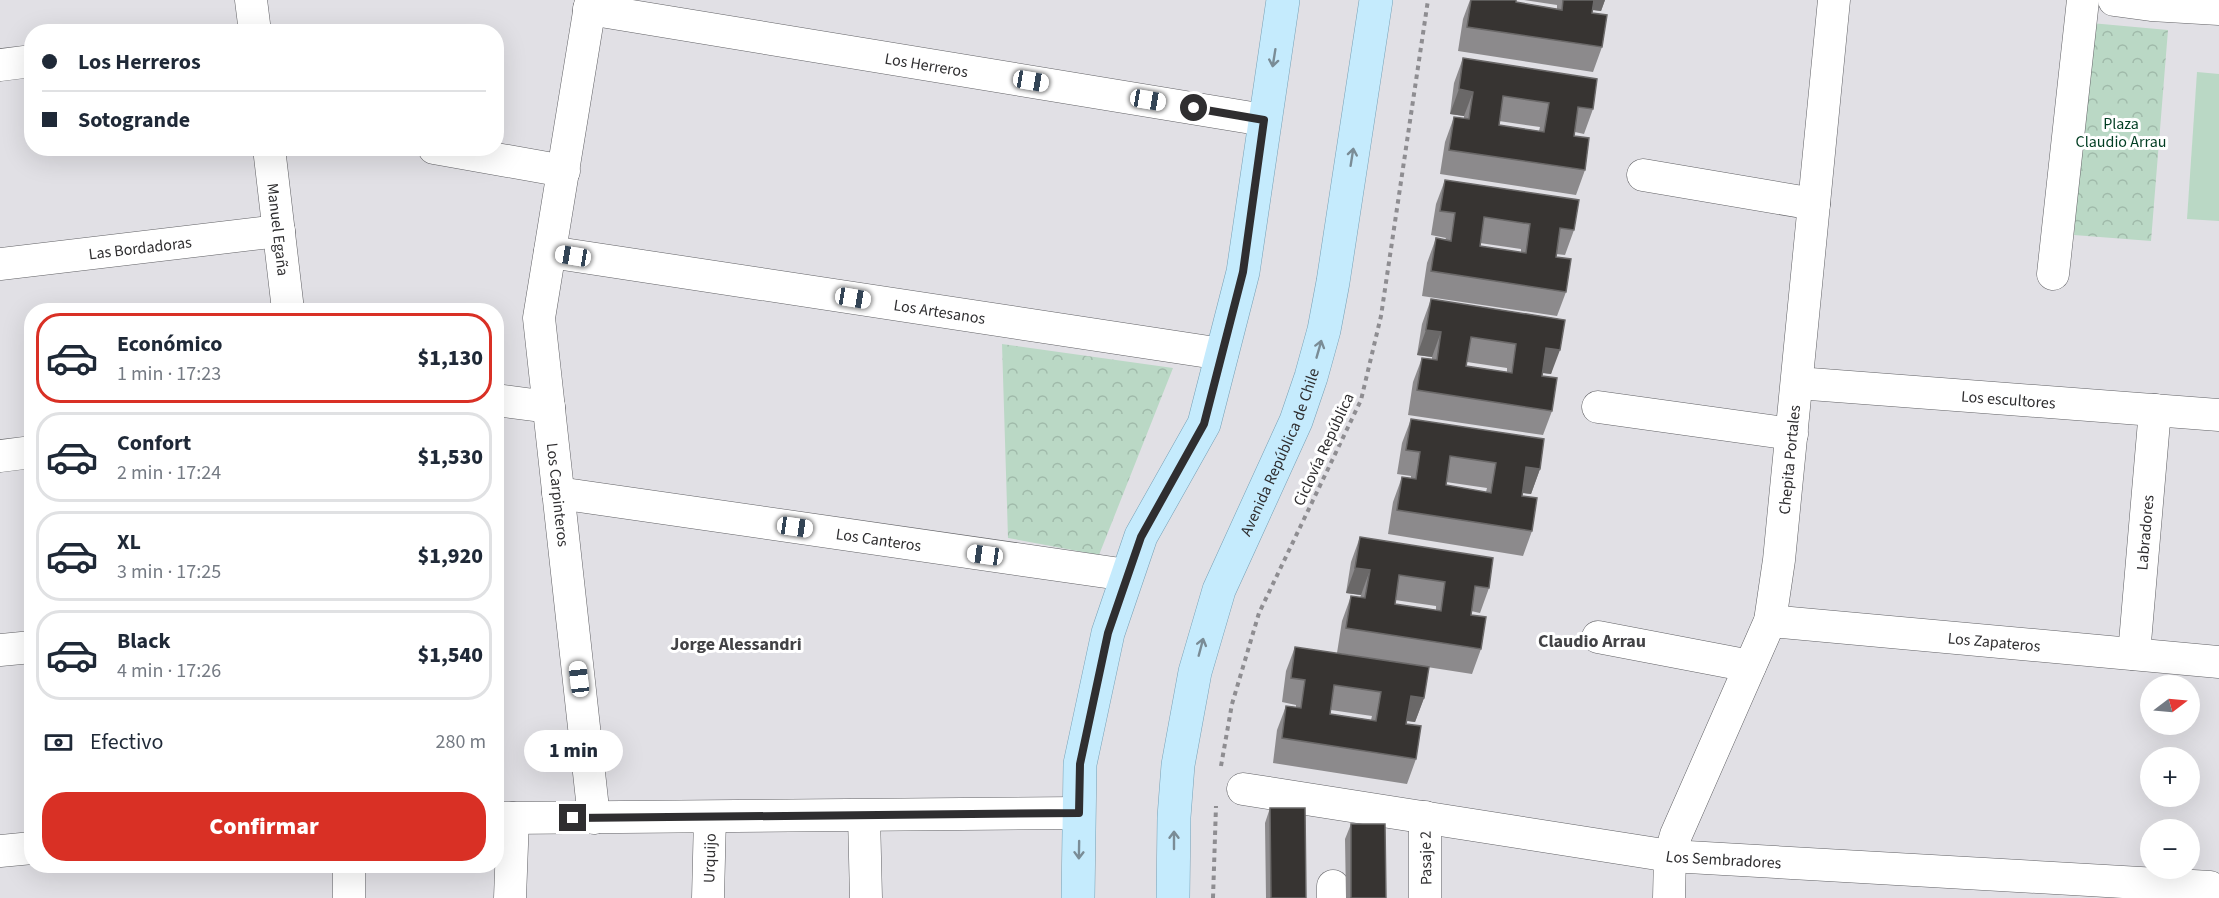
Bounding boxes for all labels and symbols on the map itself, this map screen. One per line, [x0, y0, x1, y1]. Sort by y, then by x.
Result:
one-way arrow [1268, 47, 1279, 67]
street label: Los Herreros [883, 48, 970, 83]
car [1012, 69, 1050, 93]
car [1129, 88, 1167, 112]
route start [1180, 94, 1207, 121]
park label: Plaza Claudio Arrau [2076, 113, 2166, 153]
one-way arrow [1347, 148, 1358, 167]
street label: Manuel Egaña [261, 182, 294, 277]
street label: Las Bordadoras [87, 231, 193, 265]
car [554, 244, 592, 268]
car [834, 286, 872, 310]
street label: Los Artesanos [892, 294, 987, 330]
one-way arrow [1314, 340, 1325, 359]
street label: Avenida República de Chile [1235, 366, 1325, 540]
street label: Los escultores [1960, 385, 2057, 415]
street label: Ciclovía República [1288, 389, 1360, 509]
street label: Chepita Portales [1774, 404, 1806, 516]
street label: Los Carpinteros [541, 442, 574, 548]
street label: Labradores [2131, 494, 2160, 571]
car [776, 516, 814, 538]
street label: Los Canteros [834, 523, 923, 557]
car [966, 544, 1004, 566]
street label: Los Zapateros [1947, 627, 2042, 658]
district label: Claudio Arrau [1538, 629, 1646, 654]
district label: Jorge Alessandri [670, 632, 802, 657]
one-way arrow [1196, 638, 1208, 657]
car [568, 660, 590, 698]
north arrow [2140, 675, 2200, 735]
callout: 1 min [524, 731, 622, 773]
route end [559, 804, 586, 831]
one-way arrow [1168, 830, 1180, 850]
street label: Pasaje 2 [1415, 831, 1437, 885]
street label: Urquijo [698, 833, 722, 883]
one-way arrow [1073, 840, 1085, 860]
street label: Los Sembradores [1664, 845, 1782, 874]

